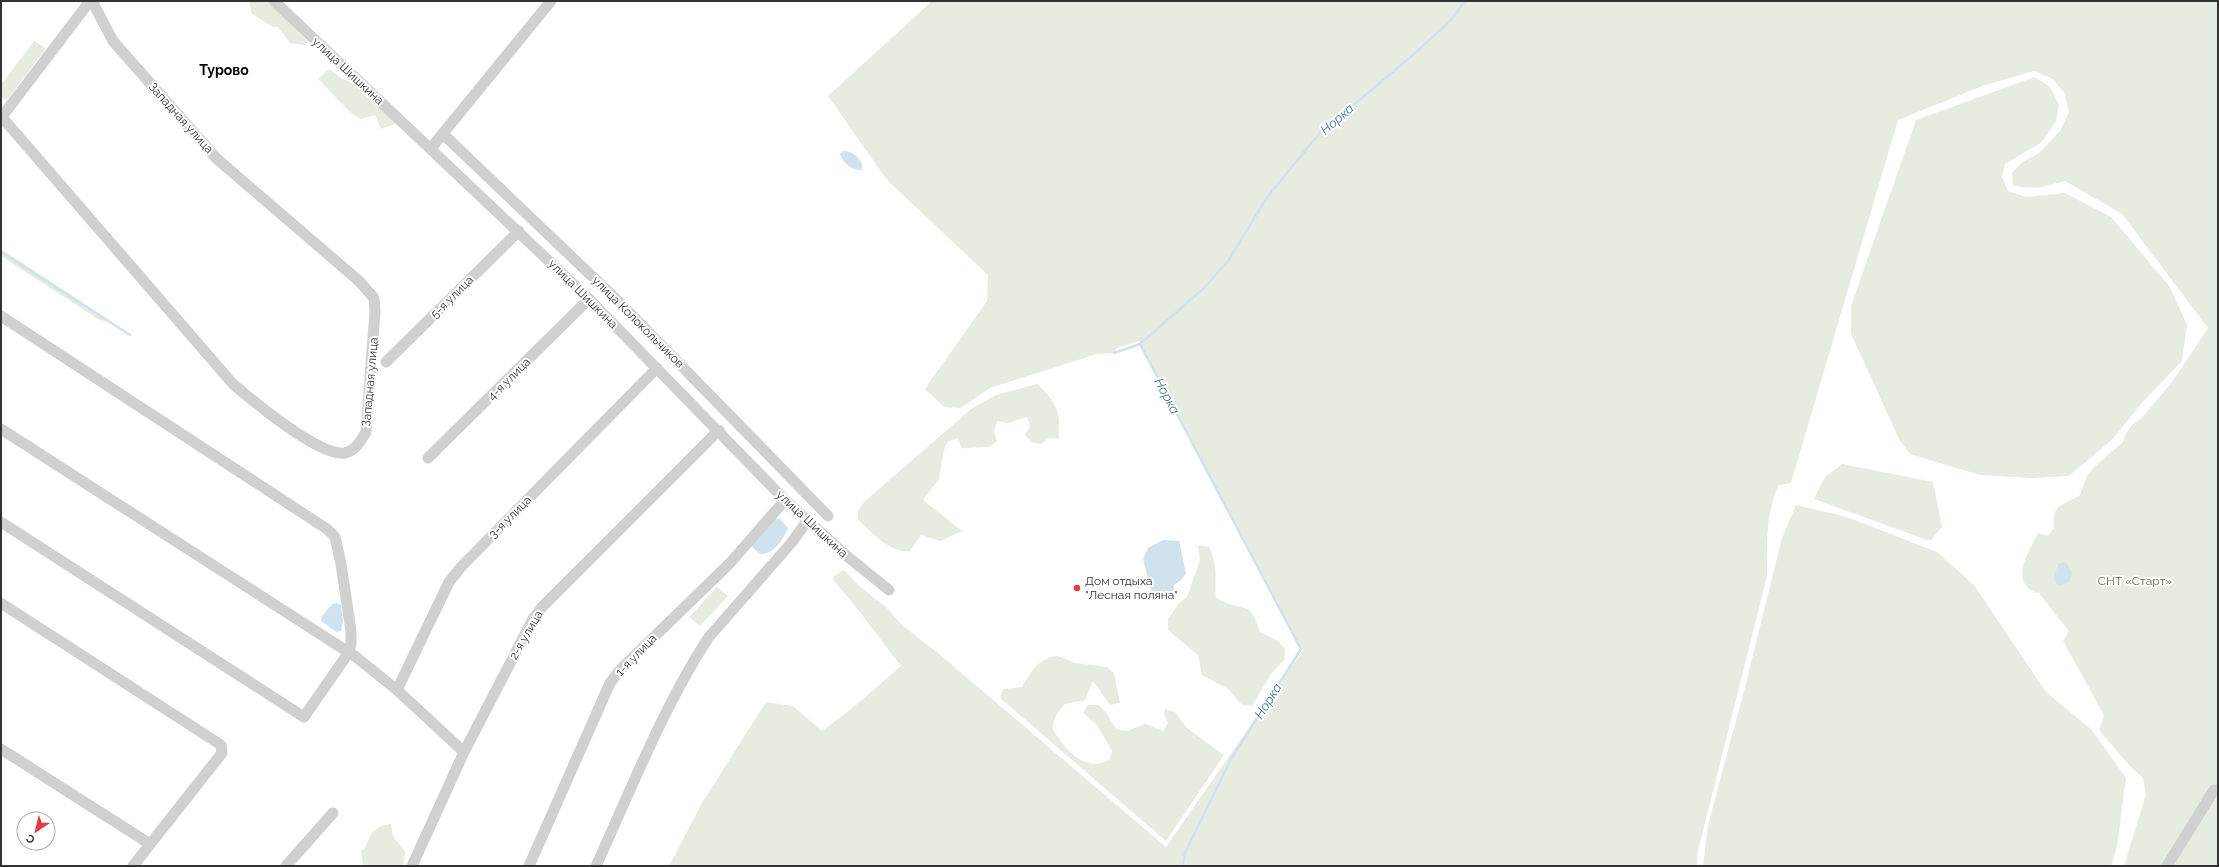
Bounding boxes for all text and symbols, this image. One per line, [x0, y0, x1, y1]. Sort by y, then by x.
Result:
street label: улица Шишкина [310, 34, 386, 108]
district label: Турово [199, 62, 249, 78]
street label: Западная улица [146, 80, 216, 156]
water label: Норка [1317, 100, 1357, 137]
street label: улица Шишкина [546, 257, 620, 331]
street label: 5-я улица [428, 273, 476, 321]
street label: улица Колокольчиков [589, 273, 687, 371]
street label: Западная улица [359, 337, 381, 427]
street label: 4-я улица [485, 355, 533, 403]
water label: Норка [1151, 375, 1183, 417]
street label: улица Шишкина [774, 487, 850, 561]
street label: 3-я улица [486, 493, 534, 541]
place label: Дом отдыха "Лесная поляна" [1085, 574, 1178, 602]
park label: СНТ «Старт» [2098, 574, 2172, 588]
marker: Дом отдыха "Лесная поляна" [1072, 583, 1082, 593]
street label: 2-я улица [506, 608, 546, 662]
street label: 1-я улица [613, 631, 659, 679]
water label: Норка [1251, 680, 1285, 721]
north arrow [16, 811, 56, 851]
text: С [23, 831, 37, 846]

